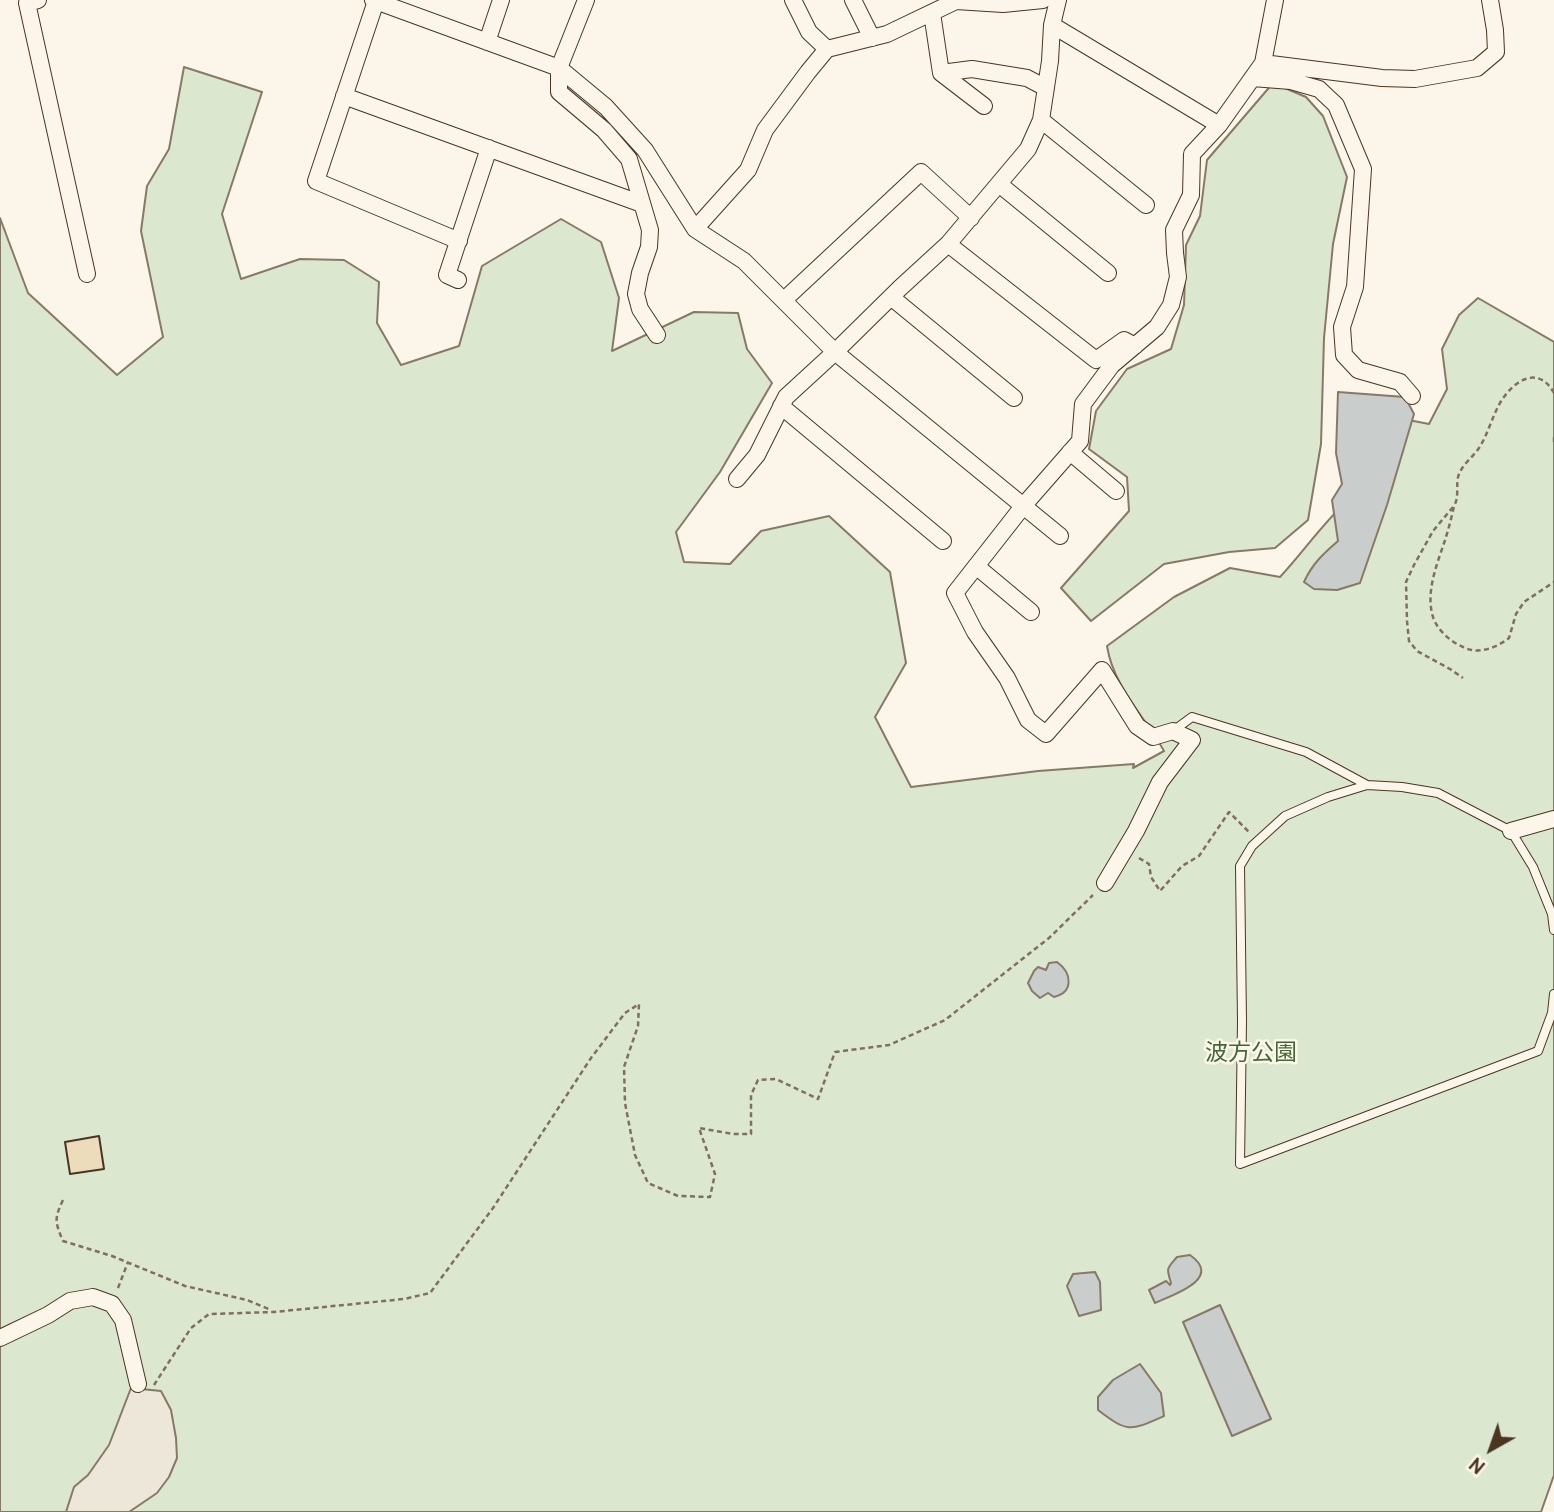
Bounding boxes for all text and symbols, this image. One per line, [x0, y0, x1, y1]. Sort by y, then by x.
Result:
park label: 波方公園 [1205, 1039, 1297, 1067]
north arrow [1456, 1414, 1526, 1484]
text: N [1465, 1452, 1490, 1479]

